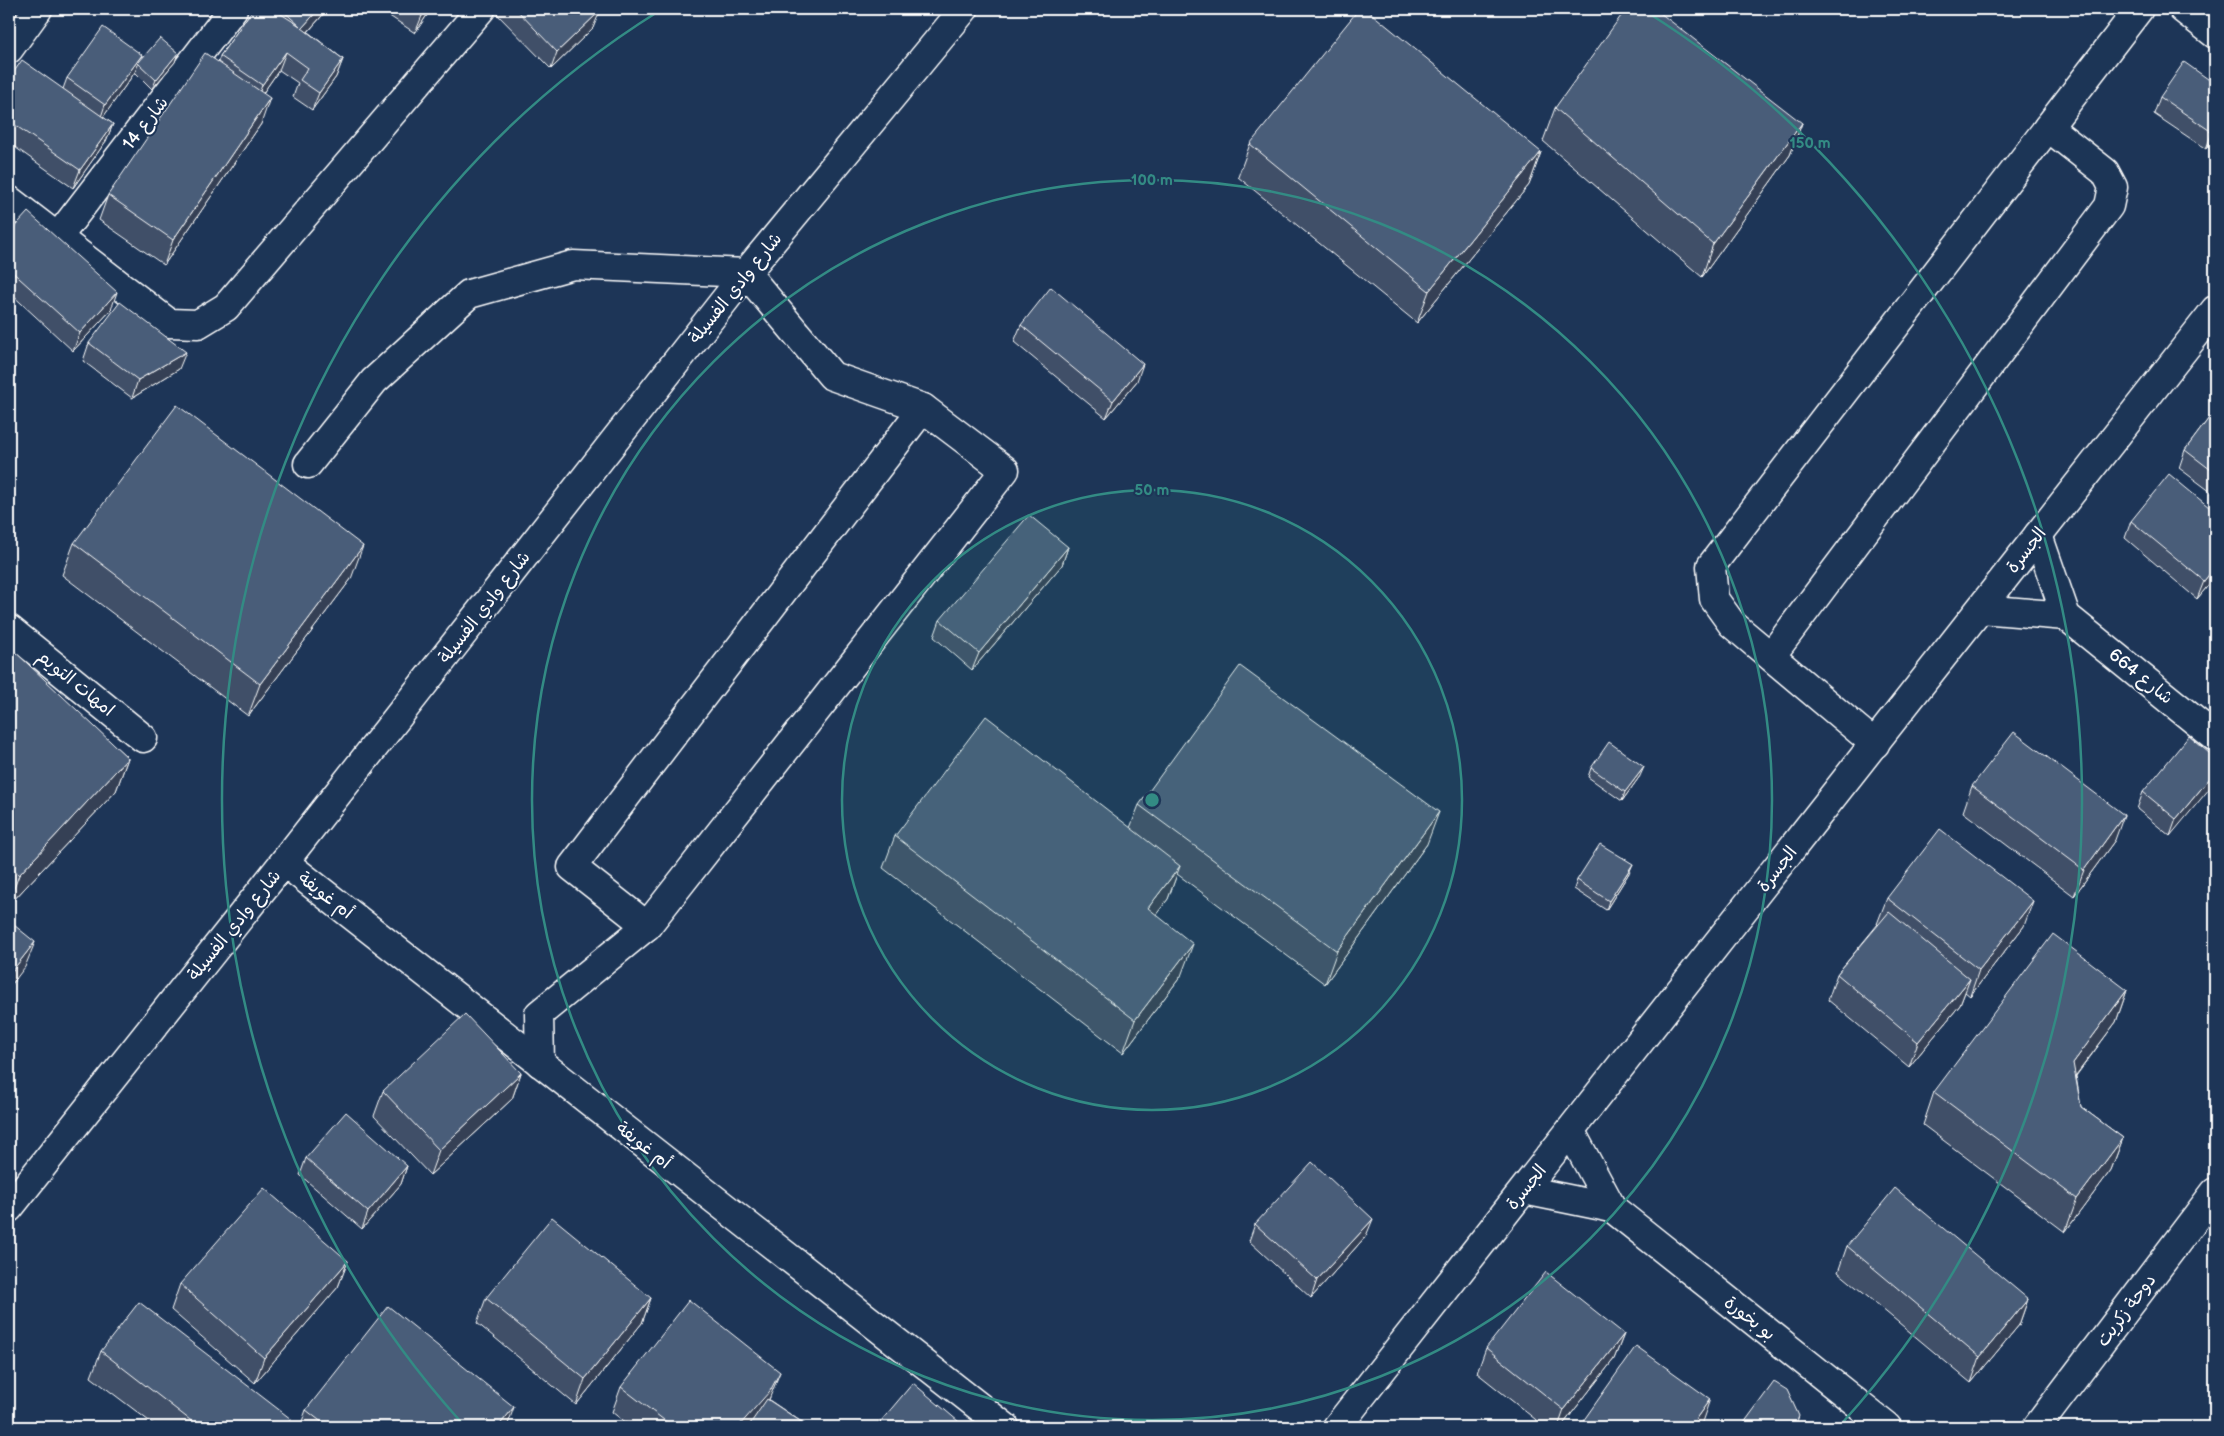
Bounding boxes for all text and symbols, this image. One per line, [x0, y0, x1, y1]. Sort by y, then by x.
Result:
street label: شارع 14 [118, 93, 173, 155]
text: 150 m [1789, 134, 1831, 153]
text: 100 m [1131, 171, 1173, 190]
street label: شارع وادي الفسيلة [684, 229, 788, 349]
text: 50 m [1135, 481, 1170, 500]
street label: الجسرة [2002, 523, 2051, 577]
street label: شارع وادي الفسيلة [434, 547, 536, 669]
street label: شارع 664 [2104, 644, 2177, 709]
street label: امهات التويم [31, 646, 119, 723]
centre of rings [1143, 791, 1161, 809]
street label: الجسرة [1753, 842, 1802, 896]
street label: شارع وادي الفسيلة [183, 866, 287, 986]
street label: أم غويفة [292, 867, 358, 926]
street label: أم غويفة [610, 1117, 676, 1176]
street label: الجسرة [1502, 1160, 1551, 1214]
street label: دوحة زكريت [2092, 1270, 2160, 1351]
street label: بو بخورة [1720, 1292, 1780, 1345]

